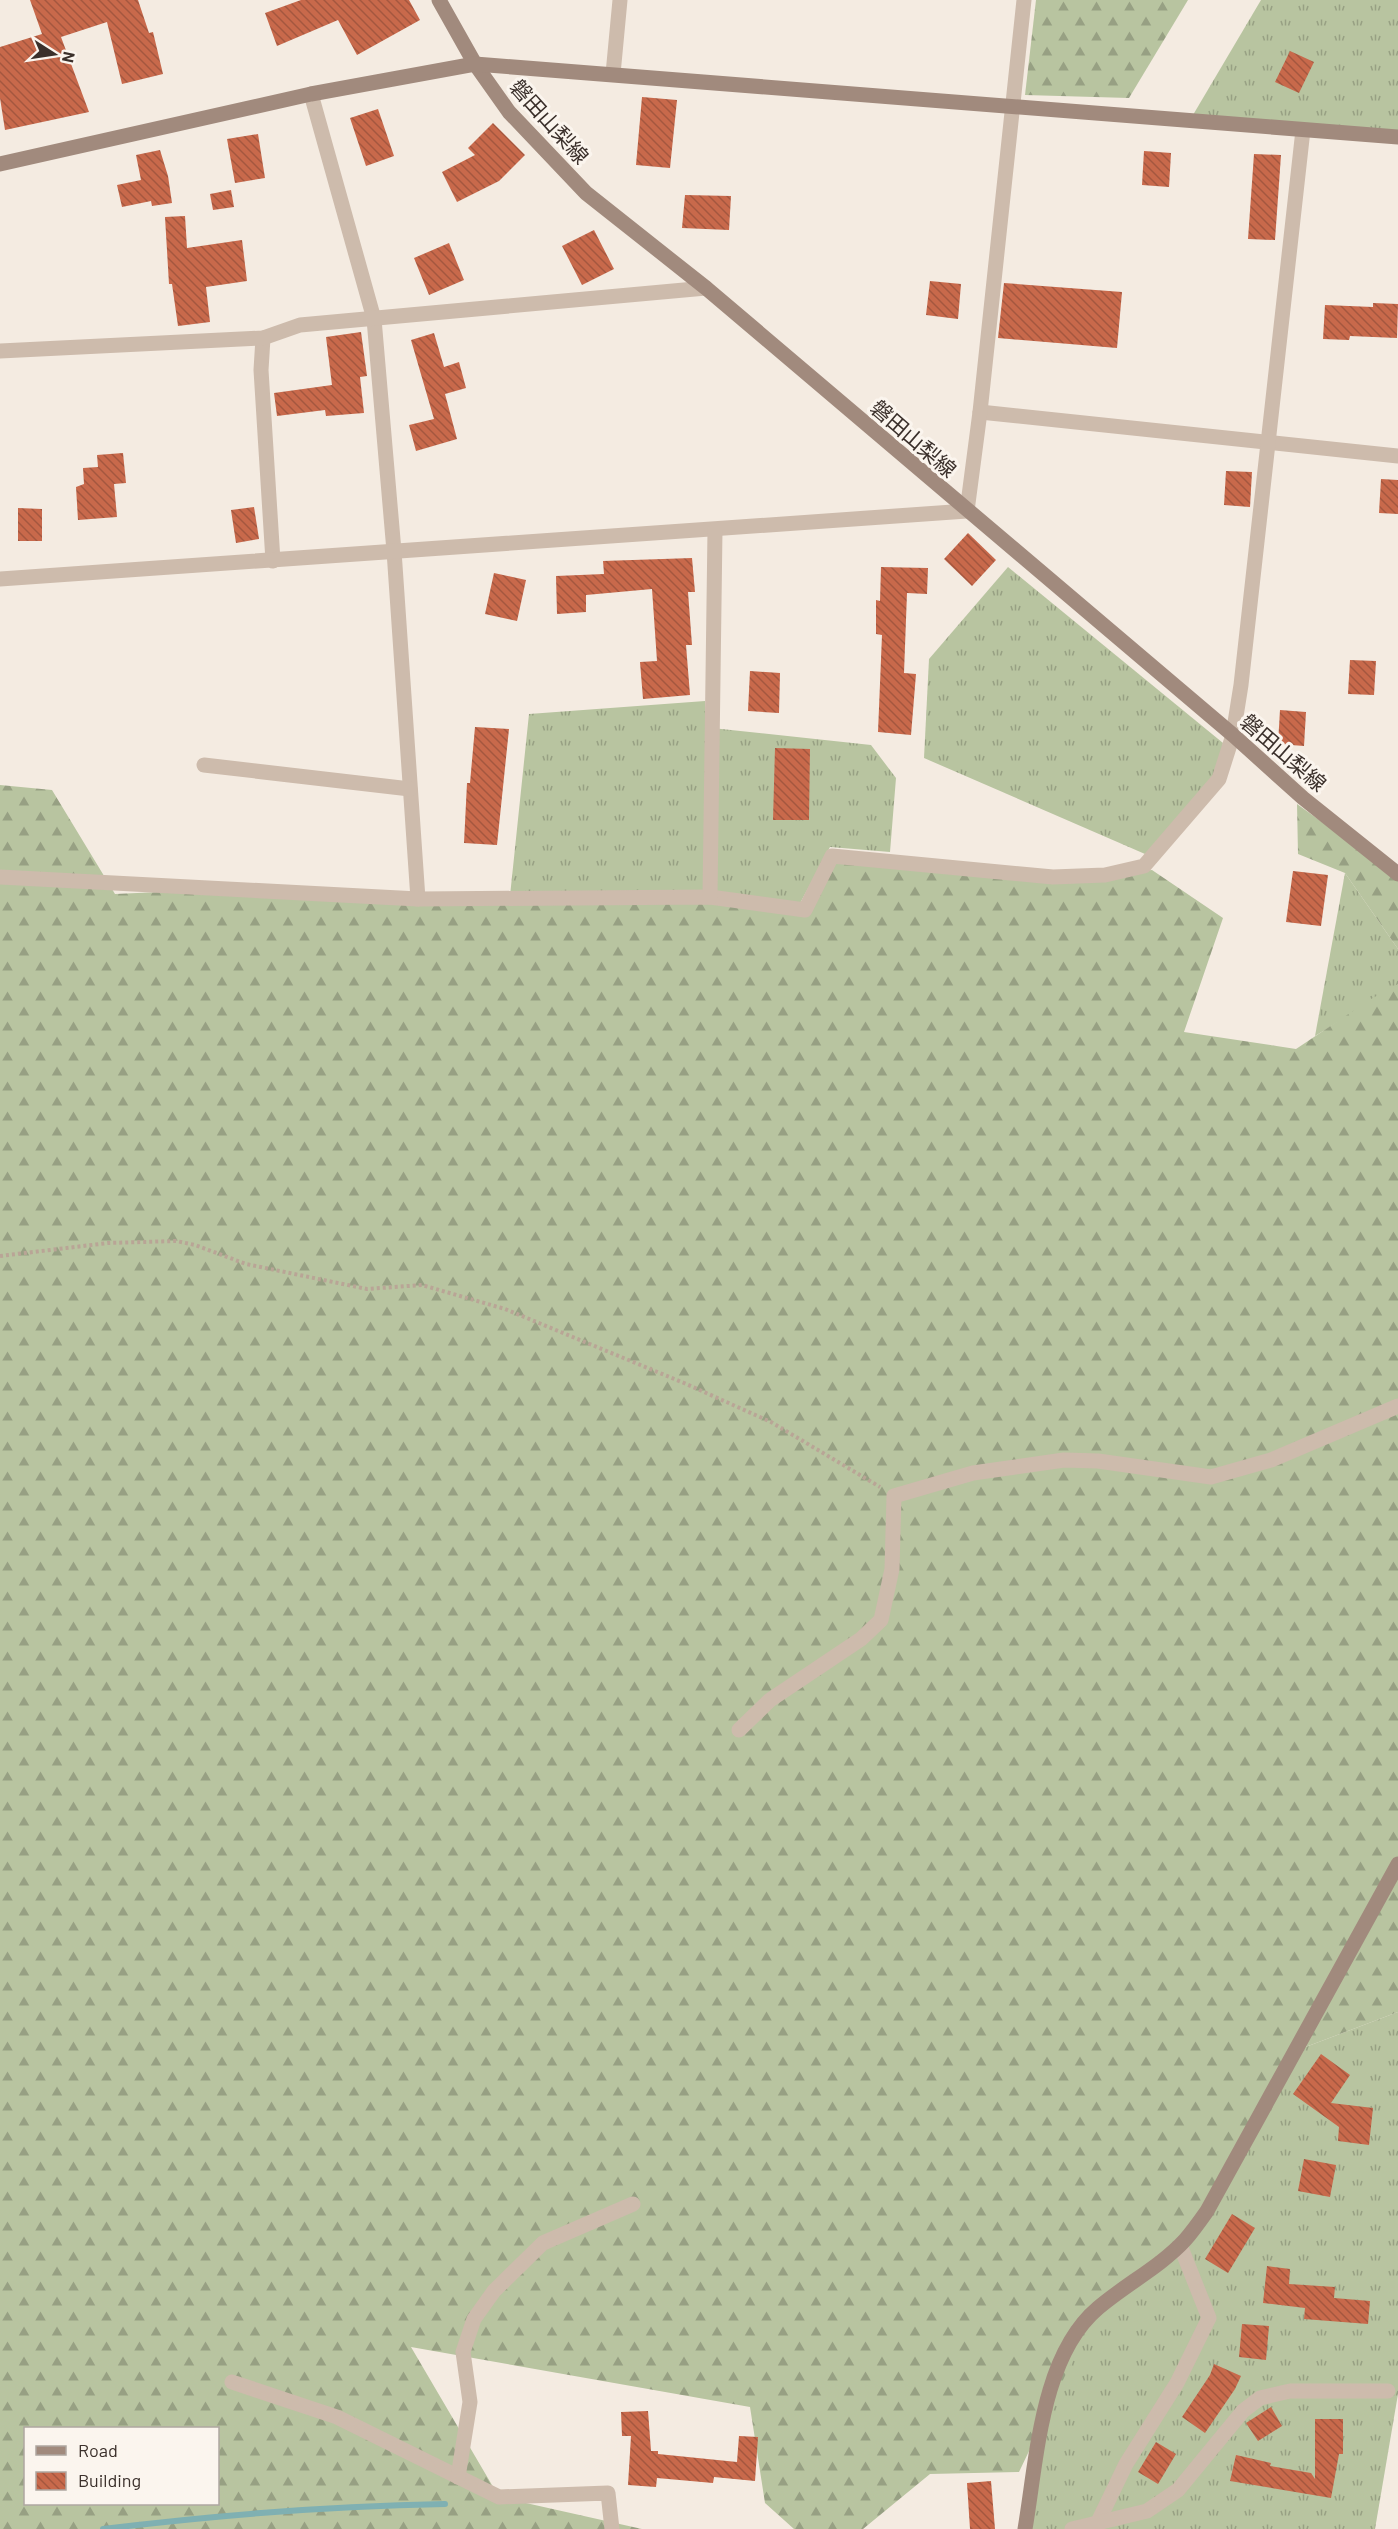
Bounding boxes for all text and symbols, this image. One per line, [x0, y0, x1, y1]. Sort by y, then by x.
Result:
north arrow [24, 24, 84, 84]
text: N [59, 50, 80, 64]
street label: 磐田山梨線 [506, 74, 594, 168]
street label: 磐田山梨線 [866, 394, 962, 482]
street label: 磐田山梨線 [1236, 708, 1332, 796]
legend [24, 2427, 219, 2505]
text: Road [78, 2439, 118, 2461]
text: Building [78, 2469, 141, 2491]

